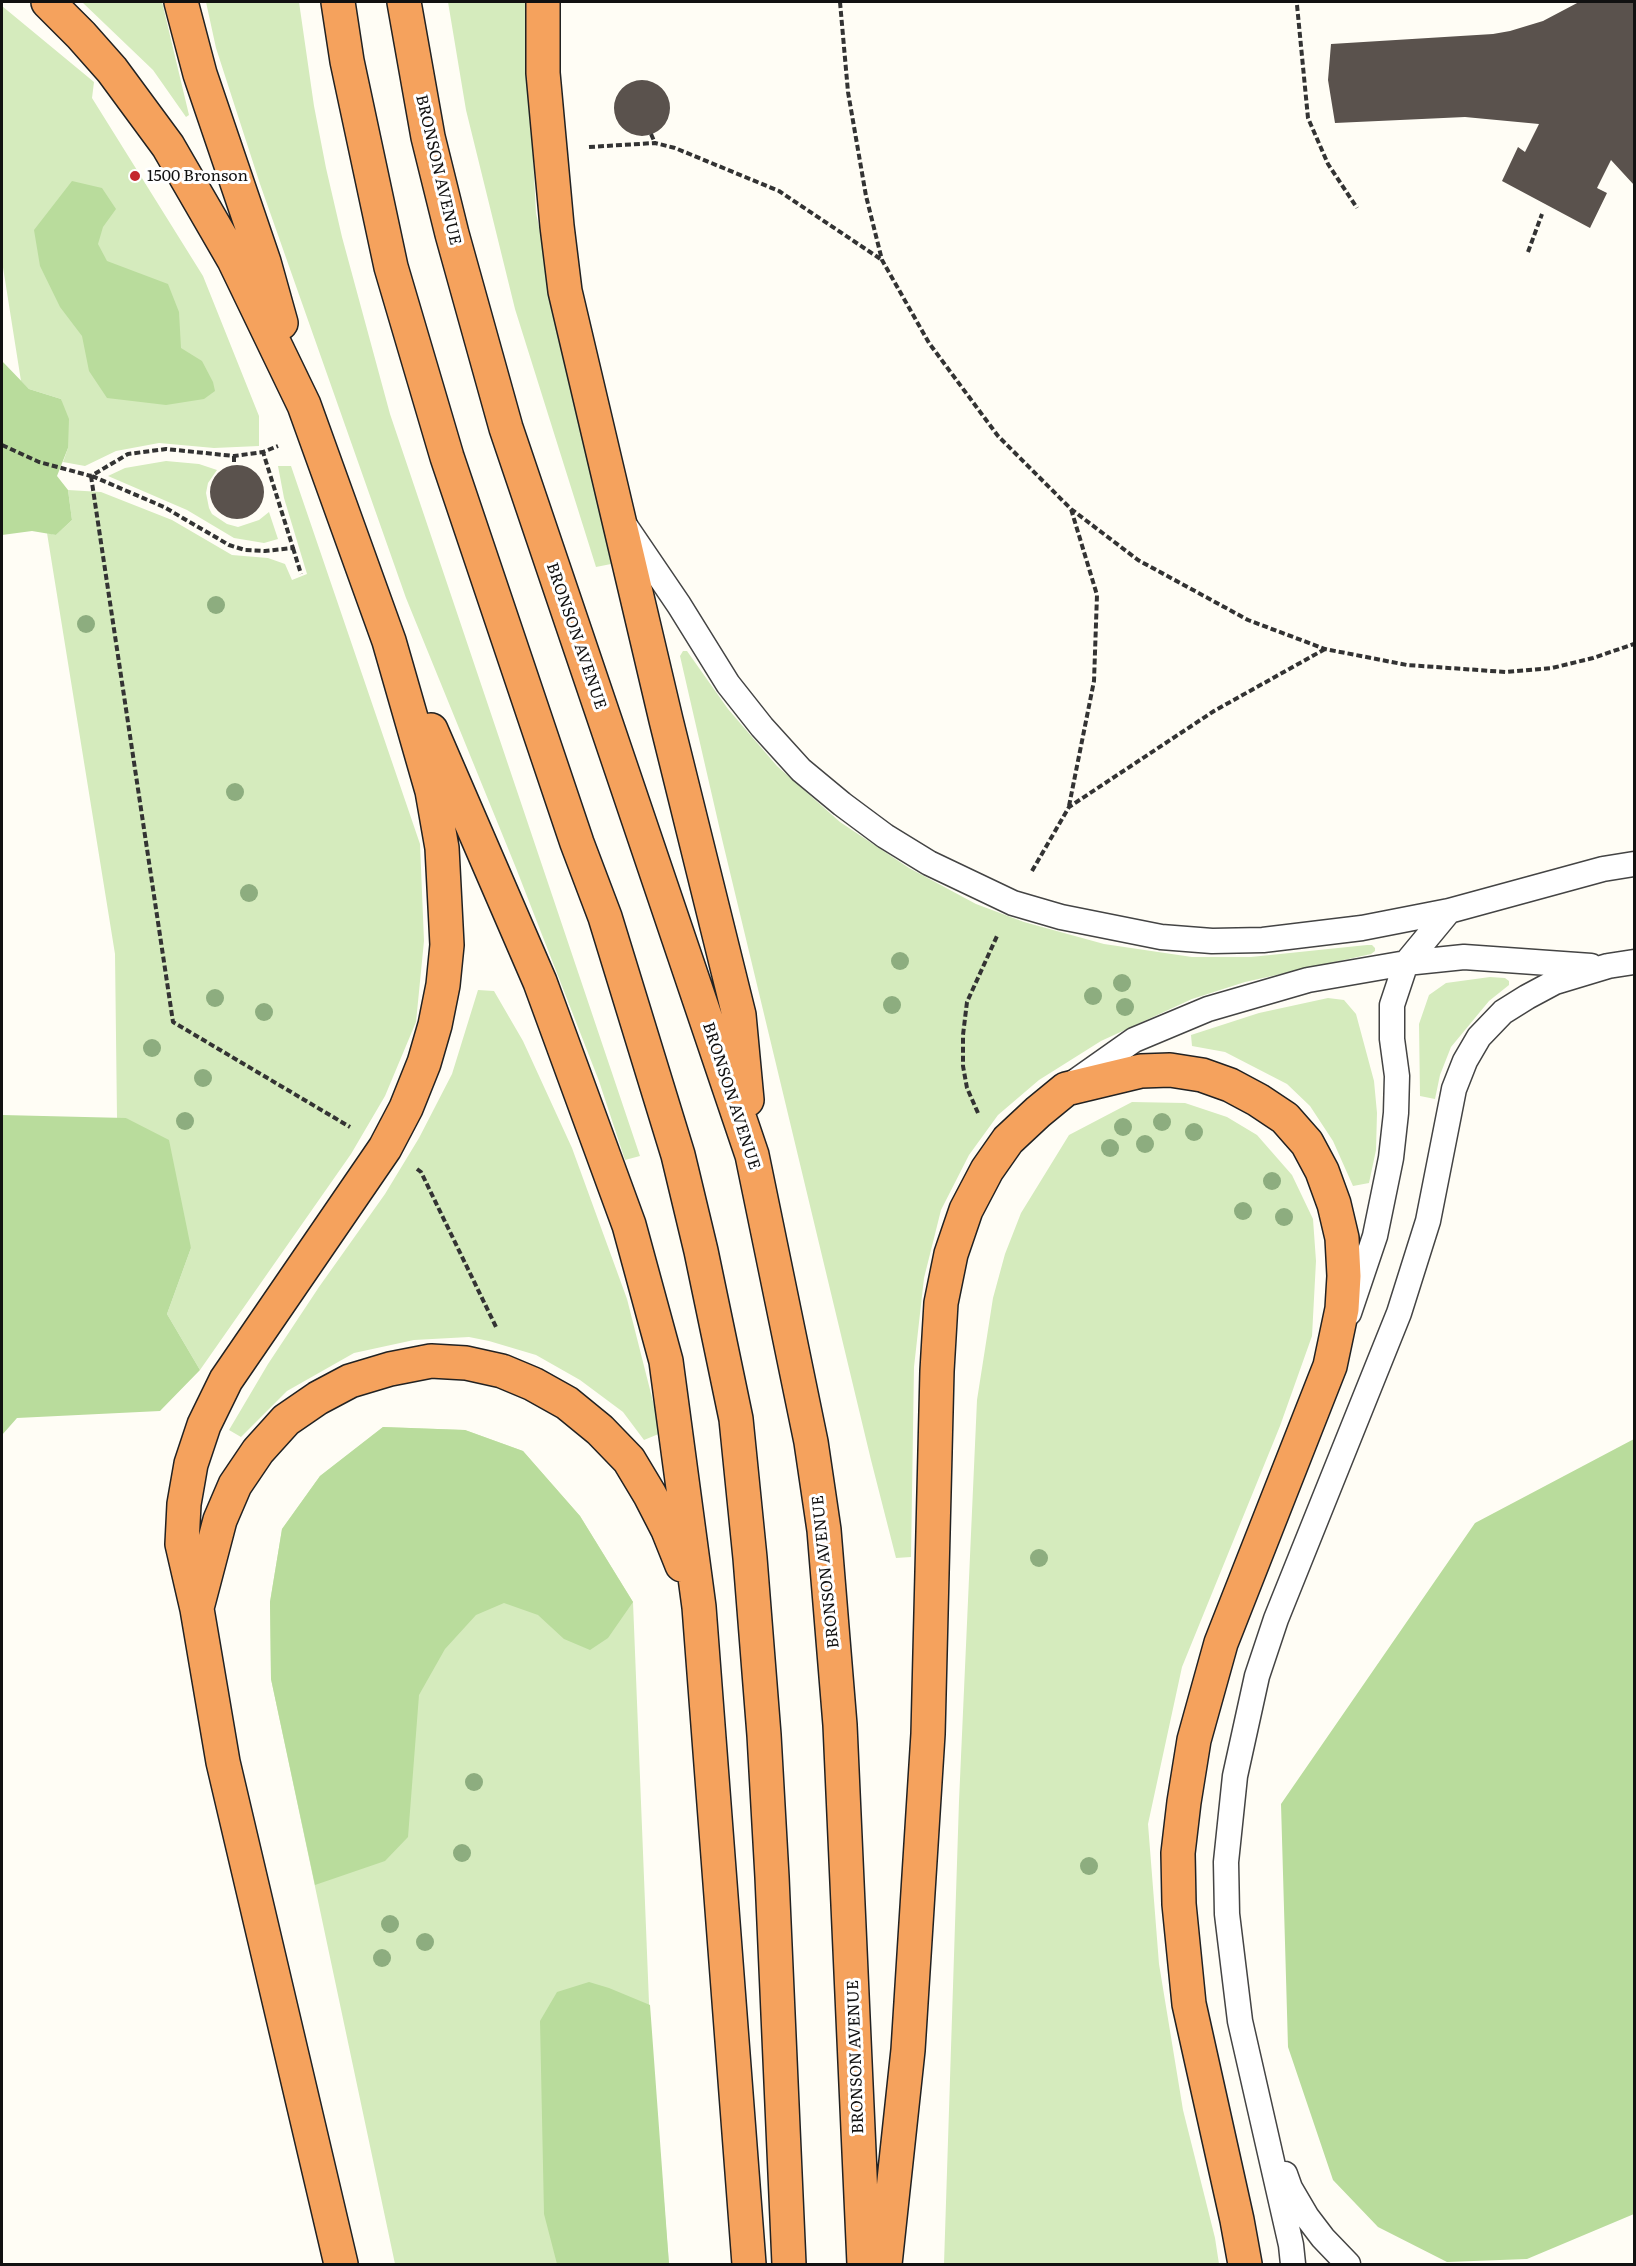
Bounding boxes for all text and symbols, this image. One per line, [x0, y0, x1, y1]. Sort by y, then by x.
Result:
street label: BRONSON AVENUE [411, 93, 465, 247]
place label: 1500 Bronson [147, 166, 248, 186]
marker: 1500 Bronson [128, 169, 142, 183]
street label: BRONSON AVENUE [542, 560, 610, 712]
street label: BRONSON AVENUE [698, 1020, 764, 1172]
street label: BRONSON AVENUE [808, 1494, 844, 1650]
street label: BRONSON AVENUE [844, 1980, 868, 2134]

